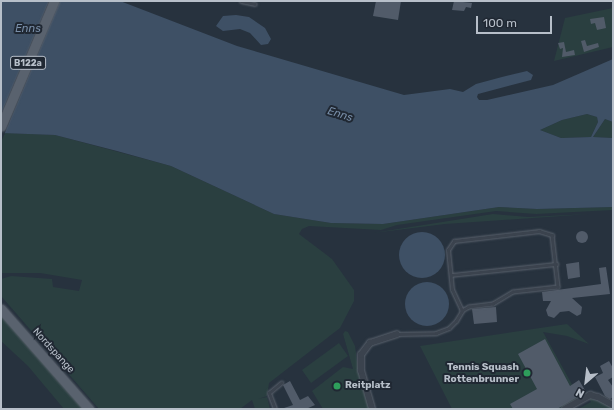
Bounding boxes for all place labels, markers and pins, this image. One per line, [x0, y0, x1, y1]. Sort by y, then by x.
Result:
place label: Tennis Squash Rottenbrunner [444, 361, 519, 384]
marker: Tennis Squash Rottenbrunner [522, 368, 532, 378]
place label: Reitplatz [345, 380, 391, 392]
marker: Reitplatz [332, 381, 342, 391]

